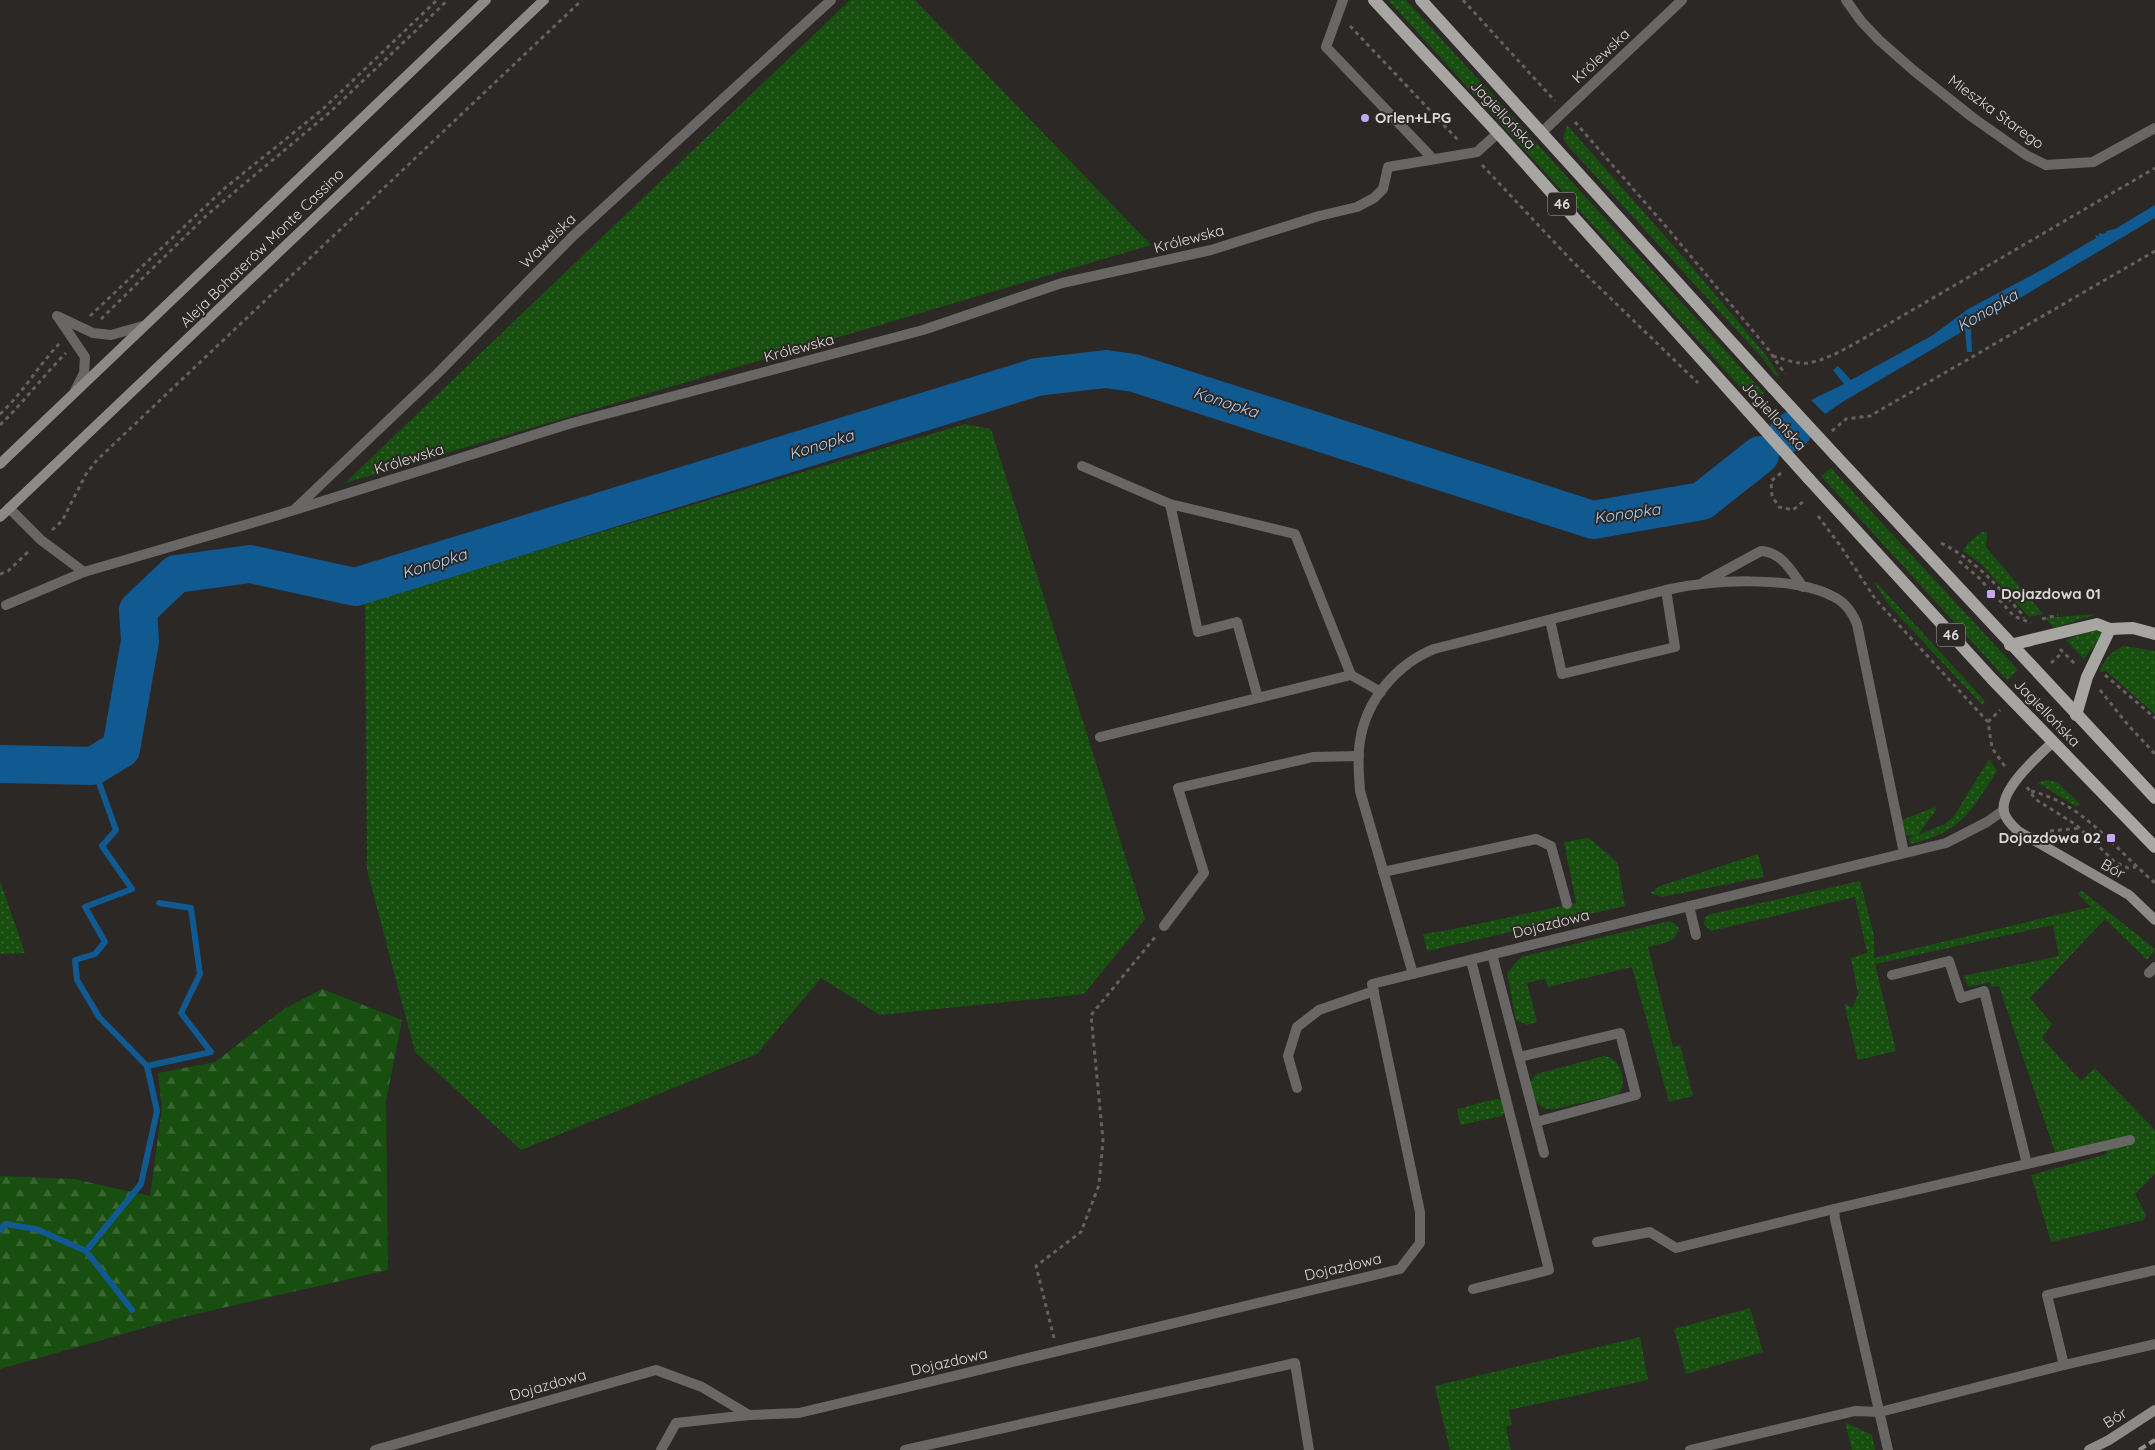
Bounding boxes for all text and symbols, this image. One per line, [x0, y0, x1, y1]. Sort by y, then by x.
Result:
street label: Królewska [1568, 24, 1633, 87]
street label: Mieszka Starego [1945, 70, 2048, 153]
street label: Jagiellońska [1467, 76, 1540, 153]
place label: Orlen+LPG [1375, 108, 1451, 127]
marker: Orlen+LPG [1359, 112, 1371, 124]
street label: Aleja Bohaterów Monte Cassino [176, 164, 348, 331]
road number: 46 [1548, 192, 1576, 215]
street label: Wawelska [516, 209, 580, 272]
street label: Królewska [1152, 220, 1226, 257]
water label: Konopka [1953, 284, 2022, 335]
street label: Królewska [762, 329, 836, 366]
street label: Jagiellońska [1738, 377, 1811, 454]
water label: Konopka [1191, 382, 1262, 422]
water label: Konopka [786, 424, 857, 463]
street label: Królewska [372, 439, 446, 478]
water label: Konopka [1592, 498, 1663, 528]
water label: Konopka [399, 543, 470, 582]
place label: Dojazdowa 01 [2001, 584, 2101, 603]
marker: Dojazdowa 01 [1985, 588, 1997, 600]
road number: 46 [1937, 624, 1965, 646]
street label: Jagiellońska [2010, 675, 2085, 751]
place label: Dojazdowa 02 [1998, 828, 2101, 847]
marker: Dojazdowa 02 [2105, 832, 2117, 844]
street label: Bór [2098, 854, 2129, 883]
street label: Dojazdowa [1510, 905, 1591, 942]
street label: Dojazdowa [1302, 1248, 1383, 1285]
street label: Dojazdowa [908, 1343, 989, 1380]
street label: Dojazdowa [507, 1365, 588, 1405]
street label: Bór [2099, 1403, 2130, 1432]

